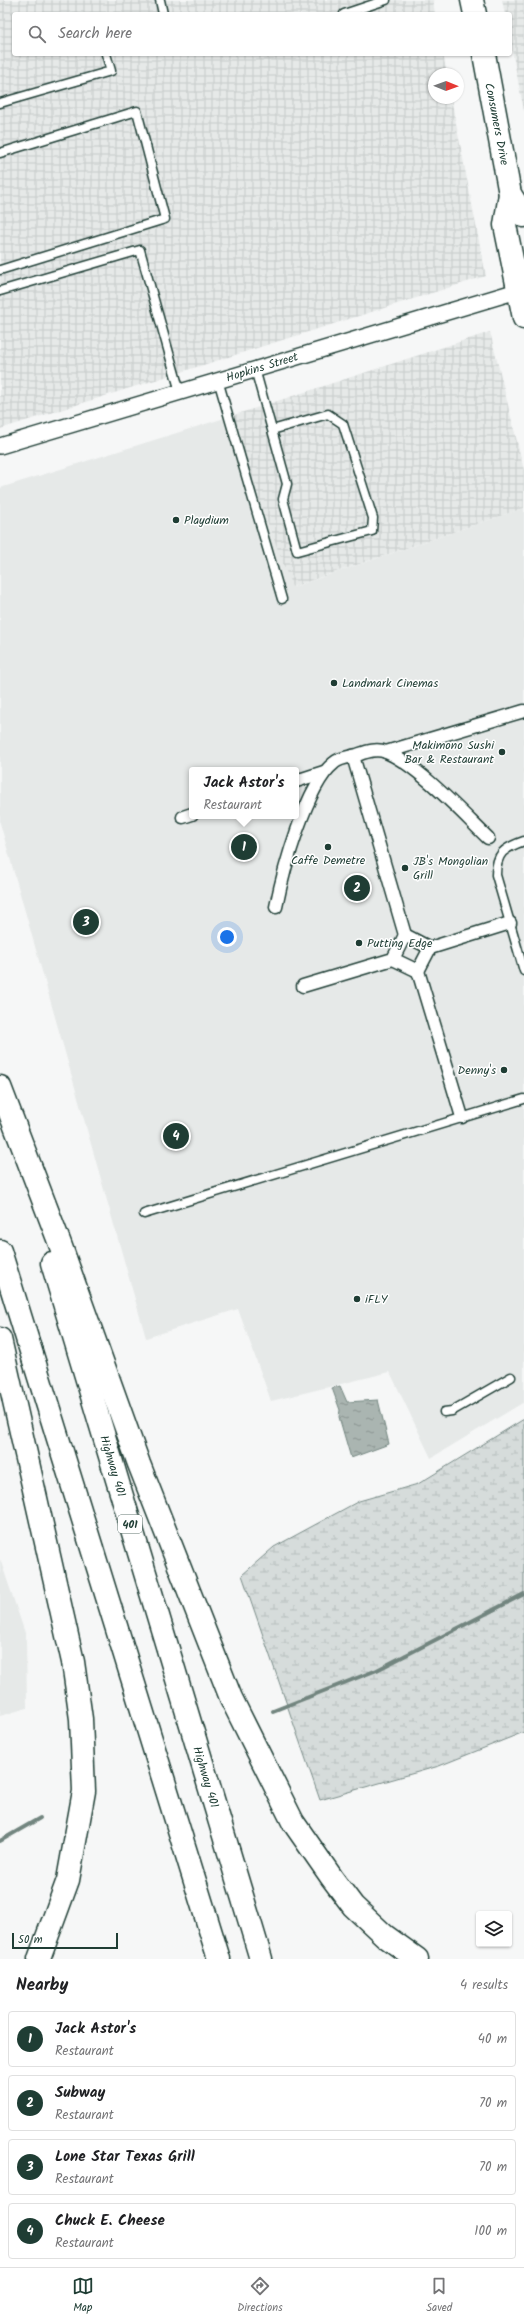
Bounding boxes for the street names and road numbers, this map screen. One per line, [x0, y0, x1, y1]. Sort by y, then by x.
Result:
street label: Consumers Drive [479, 81, 514, 168]
street label: Hopkins Street [224, 347, 301, 387]
street label: Highway 401 [94, 1433, 131, 1500]
road number: 401 [118, 1515, 142, 1533]
street label: Highway 401 [187, 1744, 224, 1811]

